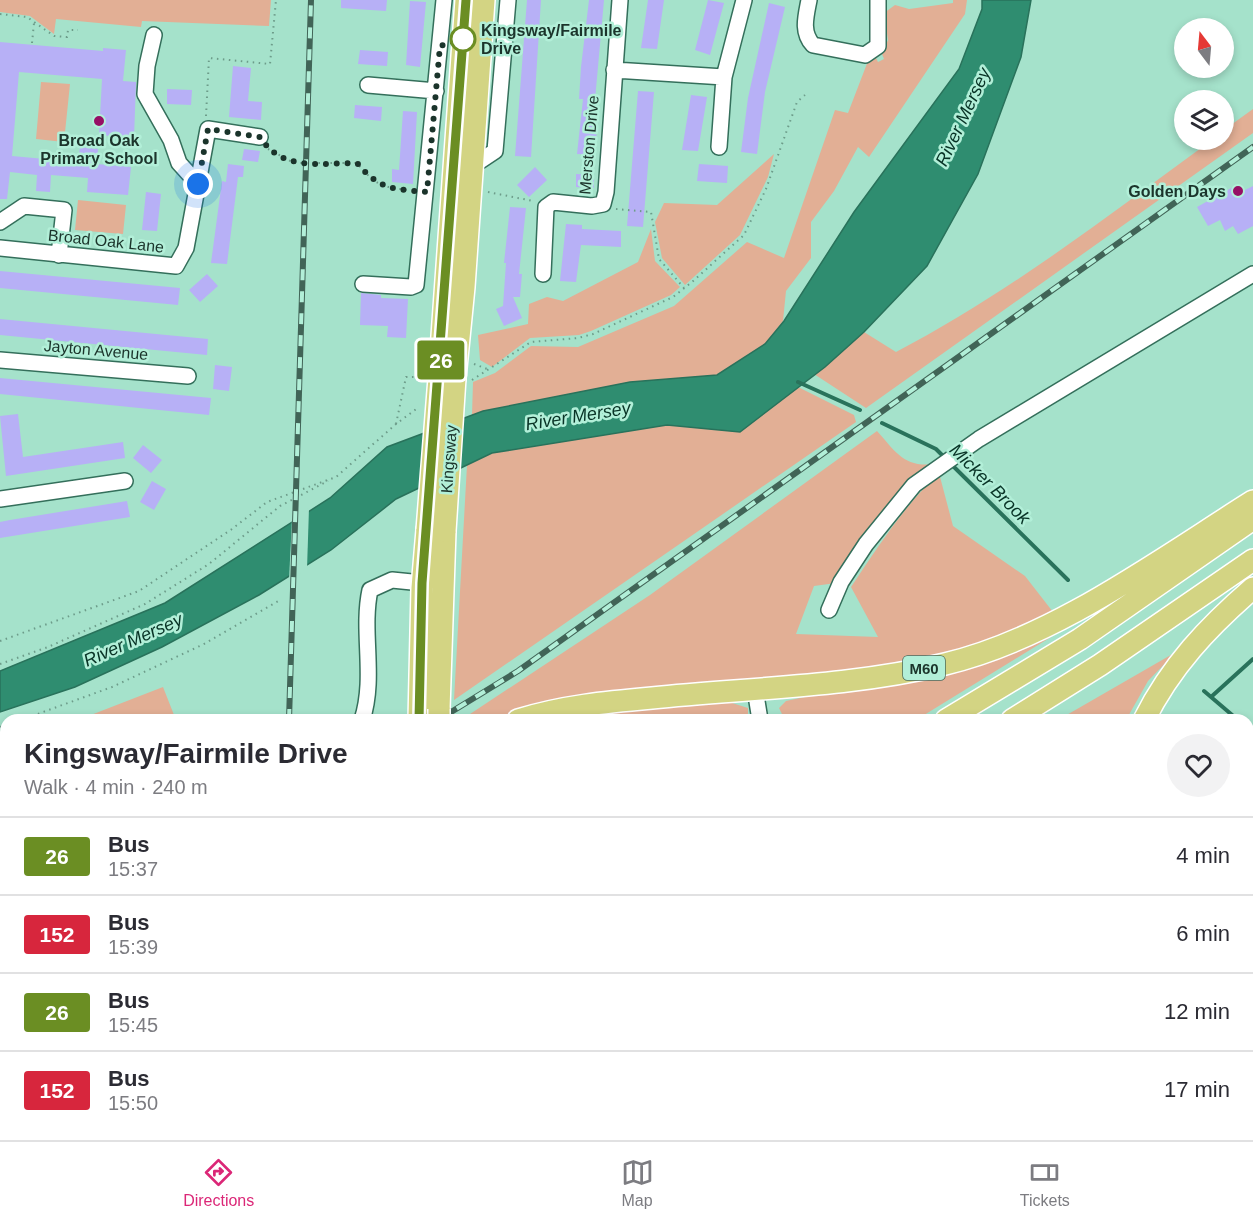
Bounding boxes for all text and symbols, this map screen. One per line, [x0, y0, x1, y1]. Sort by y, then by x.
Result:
north arrow [1174, 18, 1234, 78]
map controls [1174, 18, 1234, 150]
place label: Kingsway/Fairmile Drive [481, 22, 622, 57]
marker: Kingsway/Fairmile Drive [450, 26, 476, 52]
water label: River Mersey [932, 64, 995, 169]
button: layers [1174, 90, 1234, 150]
street label: Merston Drive [576, 95, 602, 195]
marker: Broad Oak Primary School [92, 114, 106, 128]
place label: Broad Oak Primary School [40, 132, 158, 167]
your location [183, 169, 213, 199]
place label: Golden Days [1128, 183, 1226, 200]
marker: Golden Days [1231, 184, 1245, 198]
street label: Broad Oak Lane [47, 226, 165, 256]
street label: Jayton Avenue [43, 337, 149, 363]
line badge: 26 [414, 340, 468, 380]
text: 26 [429, 349, 453, 372]
water label: River Mersey [524, 398, 633, 434]
street label: Kingsway [438, 424, 460, 494]
water label: Micker Brook [946, 440, 1035, 529]
water label: River Mersey [81, 609, 186, 671]
road number: M60 [903, 656, 945, 680]
button: heart [1167, 734, 1230, 797]
text: Kingsway/Fairmile Drive [24, 738, 348, 769]
text: Walk · 4 min · 240 m [24, 776, 208, 798]
text: Bus [108, 832, 150, 857]
text: 4 min [1176, 843, 1230, 868]
text: 26 [45, 845, 69, 868]
text: 15:37 [108, 858, 158, 880]
text: Bus [108, 910, 150, 935]
text: 6 min [1176, 921, 1230, 946]
text: 152 [39, 923, 75, 946]
text: 15:39 [108, 936, 158, 958]
text: Bus [108, 988, 150, 1013]
text: 12 min [1164, 999, 1230, 1024]
text: 26 [45, 1001, 69, 1024]
text: 15:45 [108, 1014, 158, 1036]
text: Bus [108, 1066, 150, 1091]
text: 17 min [1164, 1077, 1230, 1102]
text: 152 [39, 1079, 75, 1102]
text: 15:50 [108, 1092, 158, 1114]
tab: Directions [183, 1156, 254, 1210]
tab: Map [621, 1156, 654, 1210]
tab: Tickets [1020, 1156, 1070, 1210]

